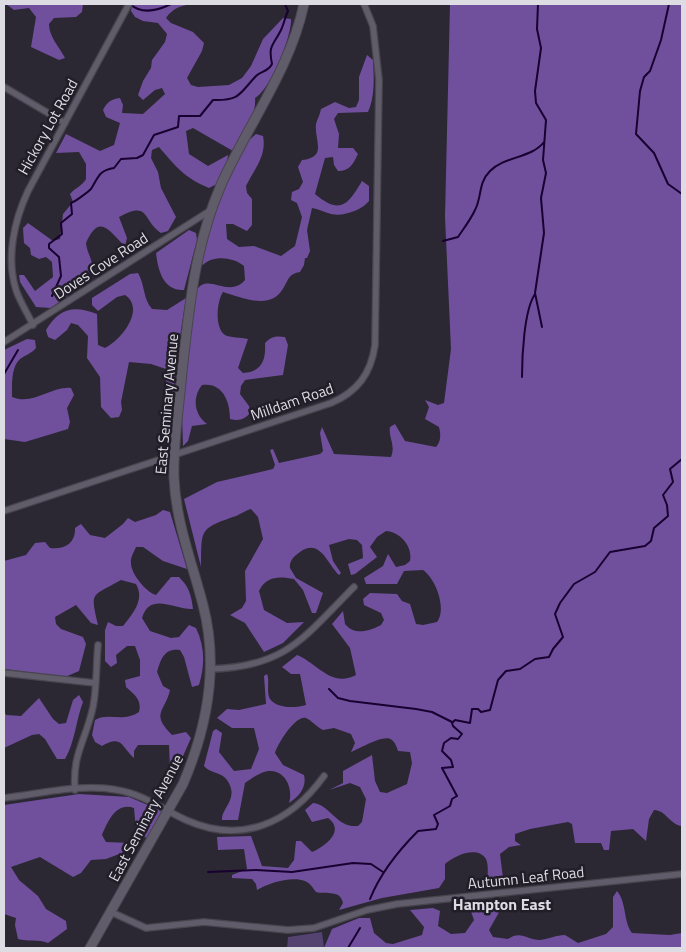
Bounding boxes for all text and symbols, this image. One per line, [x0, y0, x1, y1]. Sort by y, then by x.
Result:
street label: Hickory Lot Road [12, 75, 83, 179]
street label: Doves Cove Road [49, 226, 153, 305]
street label: East Seminary Avenue [149, 333, 184, 475]
street label: Milldam Road [247, 377, 337, 426]
street label: East Seminary Avenue [102, 750, 189, 885]
street label: Autumn Leaf Road [467, 860, 585, 895]
district label: Hampton East [453, 892, 551, 916]

